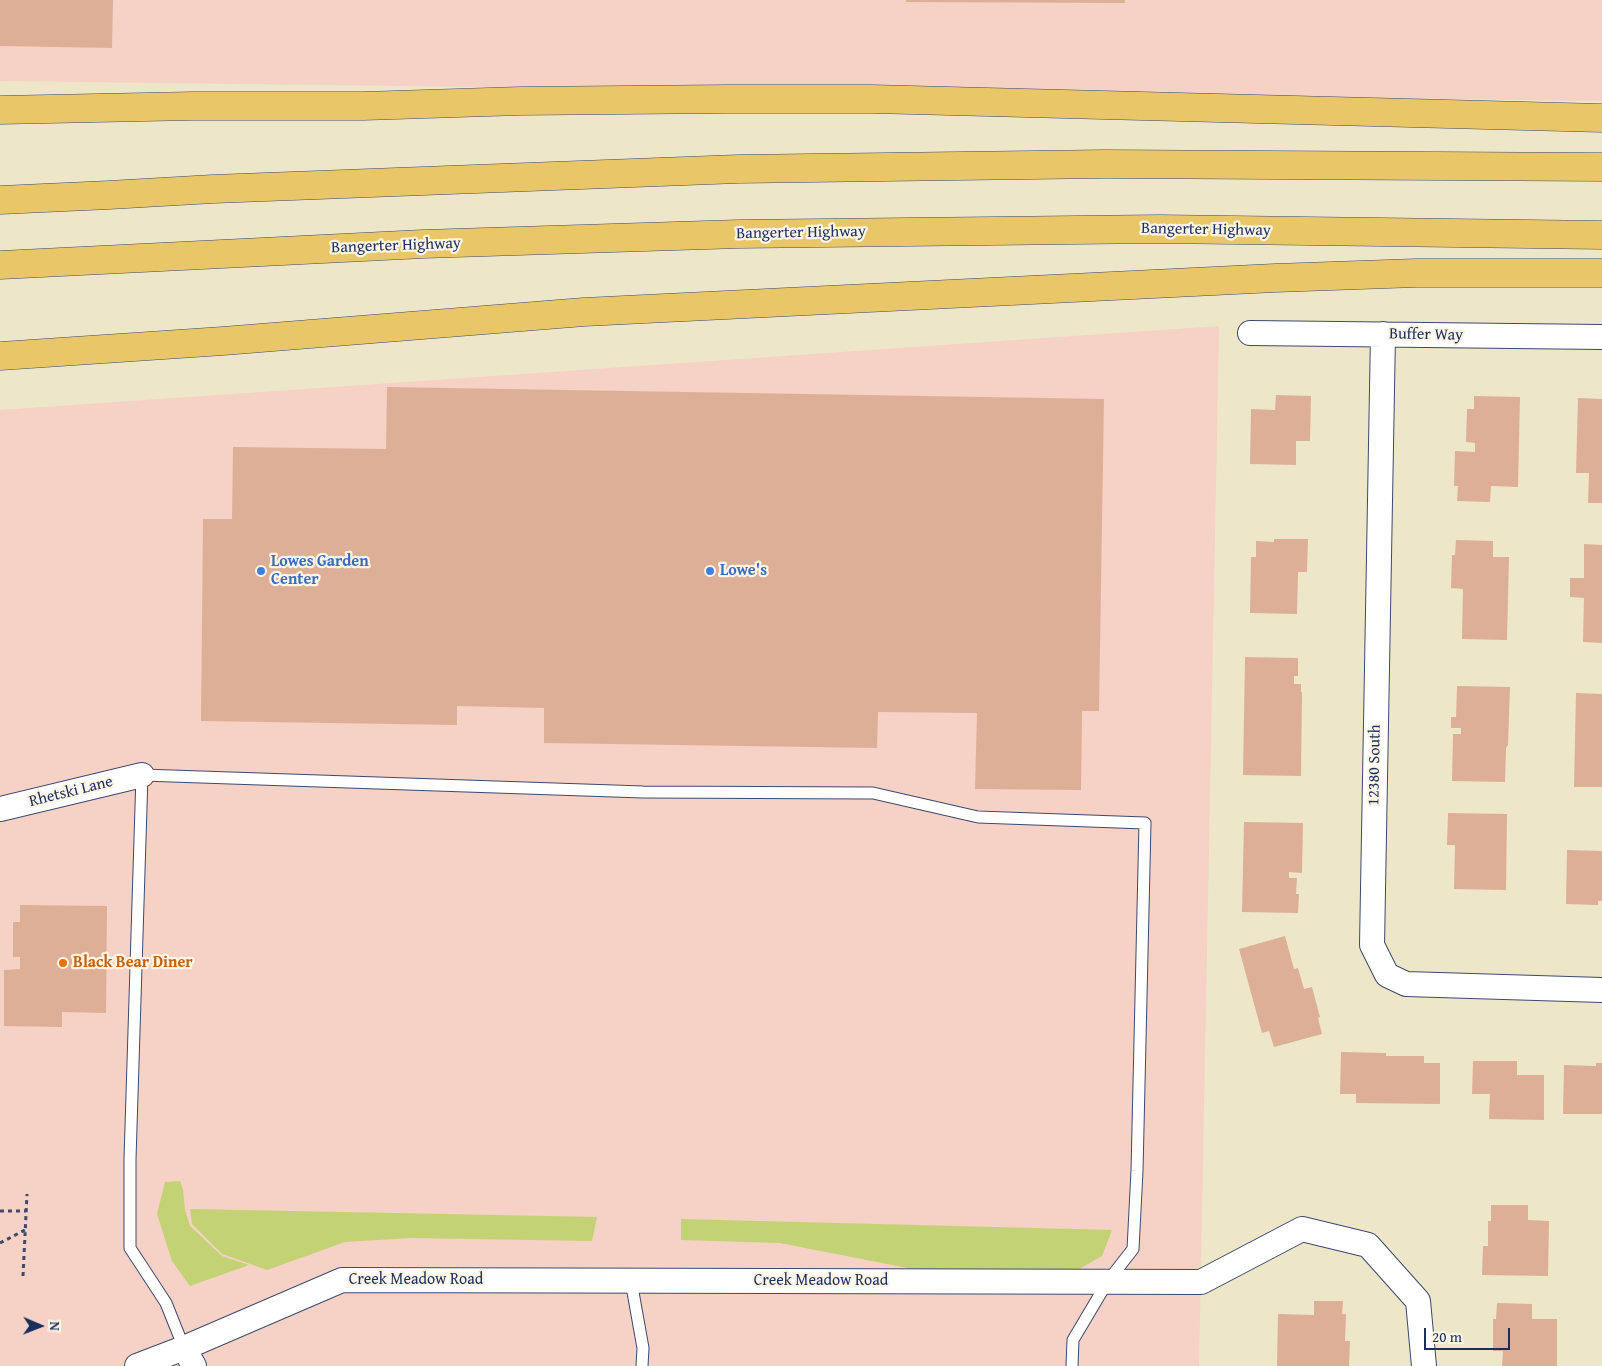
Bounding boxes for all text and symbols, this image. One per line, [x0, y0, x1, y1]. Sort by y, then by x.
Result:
street label: Bangerter Highway [1141, 219, 1271, 241]
street label: Bangerter Highway [736, 222, 866, 244]
street label: Bangerter Highway [331, 234, 461, 258]
street label: Buffer Way [1389, 325, 1463, 345]
place label: Lowes Garden Center [271, 552, 369, 590]
place label: Lowe's [720, 561, 767, 581]
marker: Lowes Garden Center [255, 565, 267, 577]
marker: Lowe's [704, 565, 716, 577]
street label: 12380 South [1365, 724, 1385, 806]
street label: Rhetski Lane [27, 772, 115, 812]
place label: Black Bear Diner [73, 953, 193, 973]
marker: Black Bear Diner [57, 957, 69, 969]
street label: Creek Meadow Road [349, 1270, 483, 1290]
street label: Creek Meadow Road [754, 1271, 888, 1291]
north arrow [15, 1301, 65, 1351]
scale bar [1427, 1318, 1513, 1350]
text: N [45, 1321, 65, 1331]
text: 20 m [1432, 1326, 1462, 1347]

